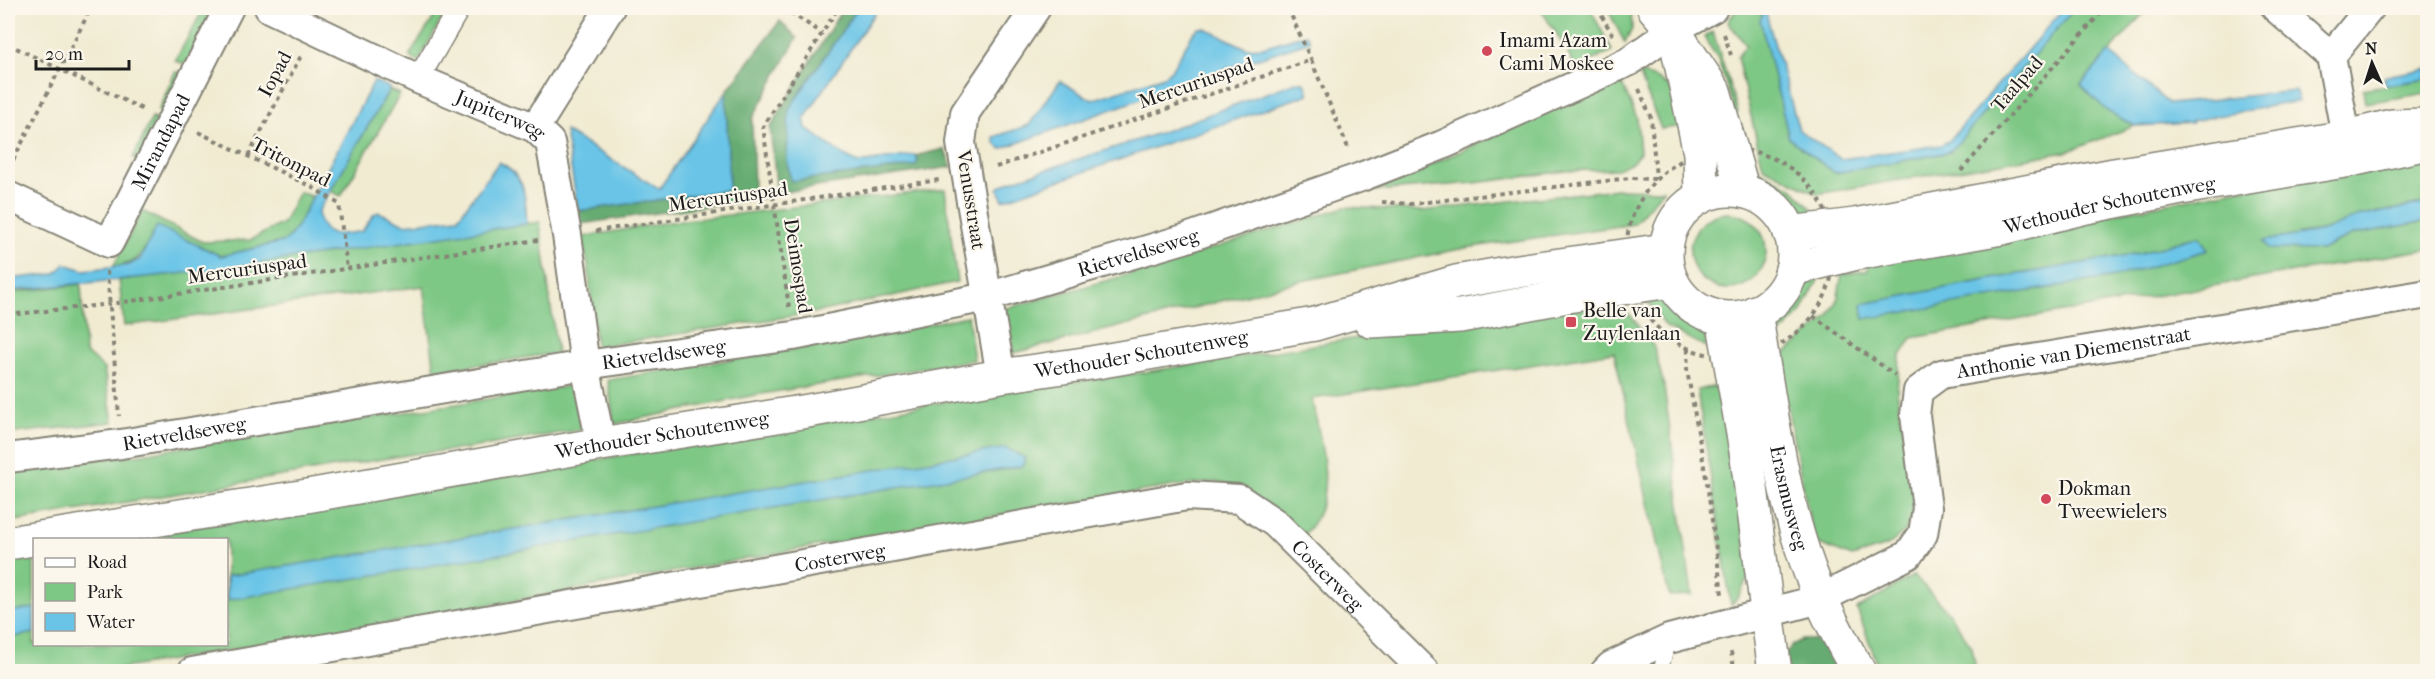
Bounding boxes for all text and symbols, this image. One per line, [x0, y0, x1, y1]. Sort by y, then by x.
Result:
place label: Imami Azam Cami Moskee [1499, 29, 1614, 75]
scale bar [36, 33, 129, 71]
north arrow [2342, 33, 2402, 93]
text: N [2365, 39, 2379, 58]
text: 20 m [45, 44, 83, 65]
marker: Imami Azam Cami Moskee [1480, 44, 1494, 58]
street label: Iopad [253, 46, 297, 101]
street label: Taalpad [1986, 50, 2048, 117]
street label: Mercuriuspad [1135, 52, 1258, 113]
street label: Jupiterweg [450, 84, 551, 144]
street label: Mirandapad [127, 89, 195, 194]
street label: Tritonpad [247, 132, 336, 192]
street label: Venusstraat [952, 148, 990, 251]
street label: Wethouder Schoutenweg [2000, 171, 2217, 239]
street label: Mercuriuspad [667, 177, 790, 217]
street label: Deimospad [779, 217, 817, 316]
street label: Rietveldseweg [1075, 223, 1202, 281]
street label: Mercuriuspad [186, 249, 309, 289]
place label: Belle van Zuylenlaan [1583, 299, 1681, 345]
marker: Belle van Zuylenlaan [1564, 315, 1578, 329]
street label: Anthonie van Diemenstraat [1954, 322, 2192, 383]
street label: Wethouder Schoutenweg [1032, 324, 1250, 383]
street label: Rietveldseweg [600, 334, 728, 374]
street label: Wethouder Schoutenweg [552, 406, 771, 464]
street label: Rietveldseweg [121, 411, 248, 455]
street label: Erasmusweg [1766, 443, 1813, 554]
place label: Dokman Tweewielers [2058, 477, 2167, 523]
marker: Dokman Tweewielers [2039, 492, 2053, 506]
street label: Costerweg [1287, 535, 1369, 616]
legend [33, 538, 228, 646]
street label: Costerweg [793, 538, 887, 577]
text: Road [87, 552, 127, 573]
text: Park [87, 582, 124, 603]
text: Water [86, 612, 135, 633]

